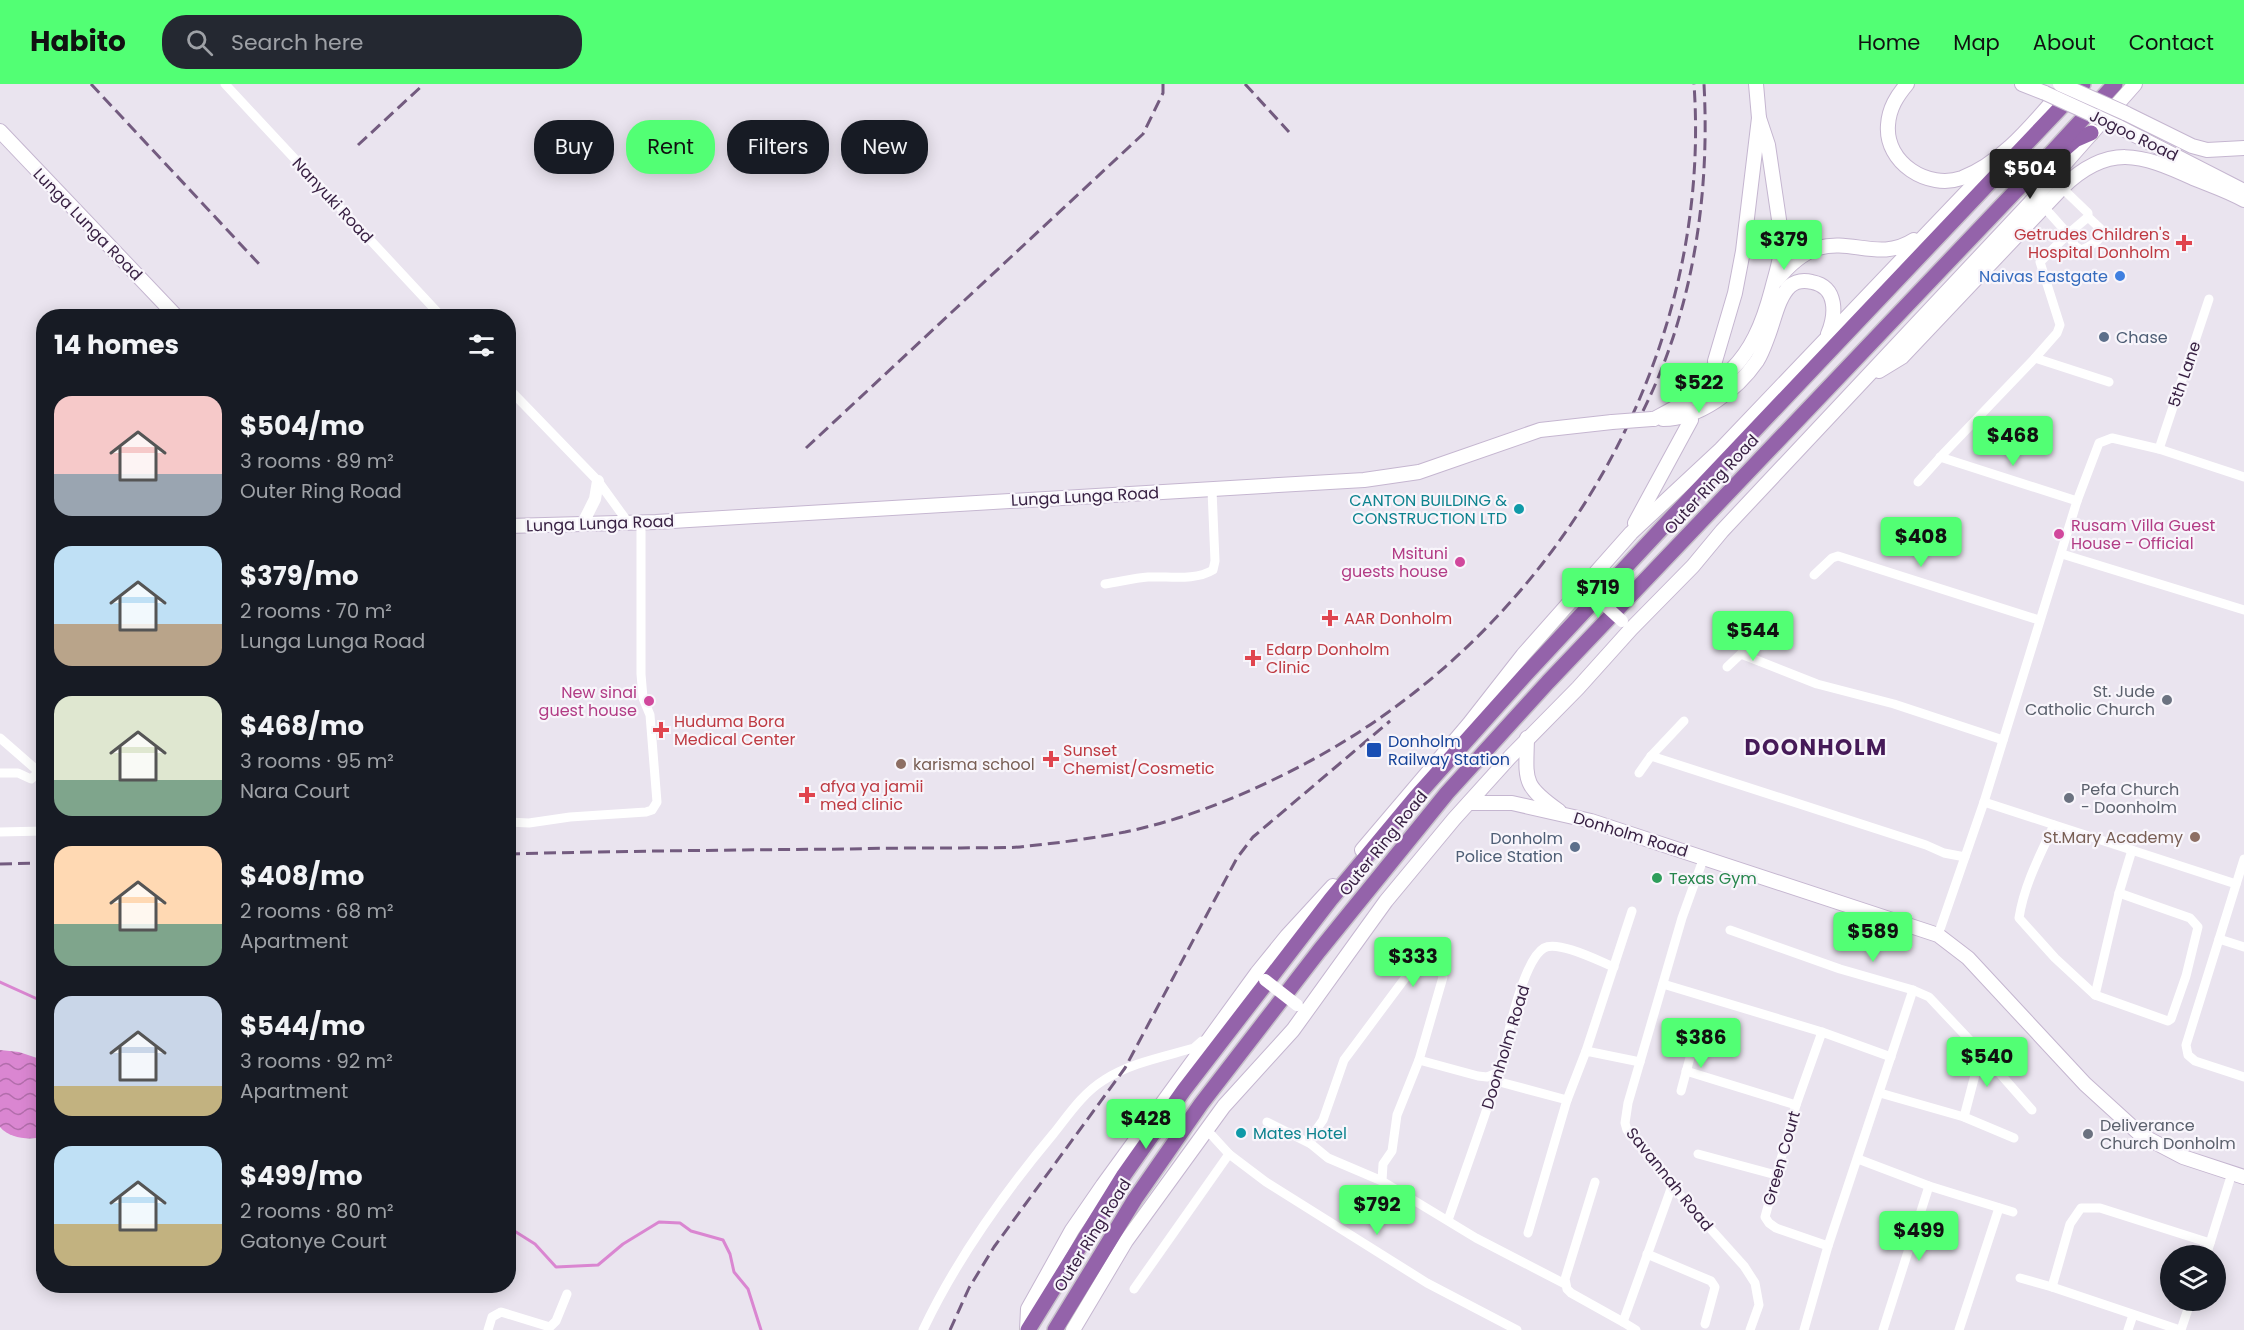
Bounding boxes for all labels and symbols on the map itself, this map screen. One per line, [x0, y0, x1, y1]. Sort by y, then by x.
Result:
street label: Jogoo Road [2086, 104, 2182, 167]
pin: $504 [1994, 149, 2066, 200]
street label: Nanyuki Road [287, 152, 378, 248]
street label: Lunga Lunga Road [28, 163, 147, 286]
pin: $379 [1748, 220, 1820, 271]
place label: Getrudes Children's Hospital Donholm [2014, 223, 2170, 264]
marker: Getrudes Children's Hospital Donholm [2175, 234, 2193, 252]
place label: Naivas Eastgate [1979, 265, 2108, 288]
marker: Naivas Eastgate [2113, 269, 2127, 283]
place label: Chase [2116, 326, 2168, 349]
marker: Chase [2097, 330, 2111, 344]
street label: 5th Lane [2162, 338, 2206, 410]
pin: $522 [1663, 363, 1735, 414]
pin: $468 [1977, 416, 2049, 467]
street label: Outer Ring Road [1659, 429, 1764, 540]
street label: Lunga Lunga Road [1010, 481, 1160, 512]
place label: CANTON BUILDING & CONSTRUCTION LTD [1349, 489, 1507, 530]
marker: CANTON BUILDING & CONSTRUCTION LTD [1512, 502, 1526, 516]
street label: Lunga Lunga Road [526, 509, 674, 538]
place label: Rusam Villa Guest House - Official [2071, 514, 2216, 555]
pin: $408 [1885, 517, 1957, 568]
marker: Rusam Villa Guest House - Official [2052, 527, 2066, 541]
place label: Msituni guests house [1341, 542, 1448, 583]
marker: Msituni guests house [1453, 555, 1467, 569]
pin: $719 [1562, 568, 1634, 619]
place label: AAR Donholm [1344, 607, 1452, 630]
marker: AAR Donholm [1321, 609, 1339, 627]
pin: $544 [1717, 611, 1789, 662]
place label: Edarp Donholm Clinic [1266, 638, 1390, 679]
marker: Edarp Donholm Clinic [1244, 649, 1262, 667]
place label: St. Jude Catholic Church [2025, 680, 2155, 721]
place label: New sinai guest house [539, 681, 637, 722]
marker: St. Jude Catholic Church [2160, 693, 2174, 707]
marker: New sinai guest house [642, 694, 656, 708]
place label: Huduma Bora Medical Center [674, 710, 795, 751]
marker: Huduma Bora Medical Center [652, 721, 670, 739]
place label: Donholm Railway Station [1388, 730, 1510, 771]
district label: DOONHOLM [1744, 732, 1888, 763]
place label: Sunset Chemist/Cosmetic [1063, 739, 1215, 780]
marker: Donholm Railway Station [1365, 741, 1383, 759]
marker: Sunset Chemist/Cosmetic [1044, 752, 1058, 766]
place label: karisma school [913, 753, 1035, 776]
marker: karisma school [894, 757, 908, 771]
place label: afya ya jamii med clinic [820, 775, 923, 816]
place label: Pefa Church - Doonholm [2081, 778, 2179, 819]
marker: afya ya jamii med clinic [798, 786, 816, 804]
street label: Outer Ring Road [1334, 786, 1433, 901]
marker: Pefa Church - Doonholm [2062, 791, 2076, 805]
street label: Donholm Road [1571, 806, 1691, 863]
place label: St.Mary Academy [2043, 826, 2183, 849]
place label: Donholm Police Station [1455, 827, 1563, 868]
marker: St.Mary Academy [2188, 830, 2202, 844]
marker: Donholm Police Station [1568, 840, 1582, 854]
place label: Texas Gym [1669, 867, 1757, 890]
marker: Texas Gym [1650, 871, 1664, 885]
pin: $589 [1837, 912, 1909, 963]
pin: $333 [1377, 937, 1449, 988]
street label: Doonholm Road [1476, 982, 1535, 1112]
pin: $386 [1665, 1018, 1737, 1069]
pin: $540 [1951, 1037, 2023, 1088]
pin: $428 [1110, 1099, 1182, 1150]
street label: Green Court [1757, 1108, 1806, 1208]
place label: Deliverance Church Donholm [2100, 1114, 2236, 1155]
place label: Mates Hotel [1253, 1122, 1347, 1145]
street label: Savannah Road [1621, 1123, 1719, 1236]
marker: Mates Hotel [1234, 1126, 1248, 1140]
marker: Deliverance Church Donholm [2081, 1127, 2095, 1141]
street label: Outer Ring Road [1048, 1174, 1136, 1296]
pin: $792 [1341, 1185, 1413, 1236]
pin: $499 [1883, 1211, 1955, 1262]

